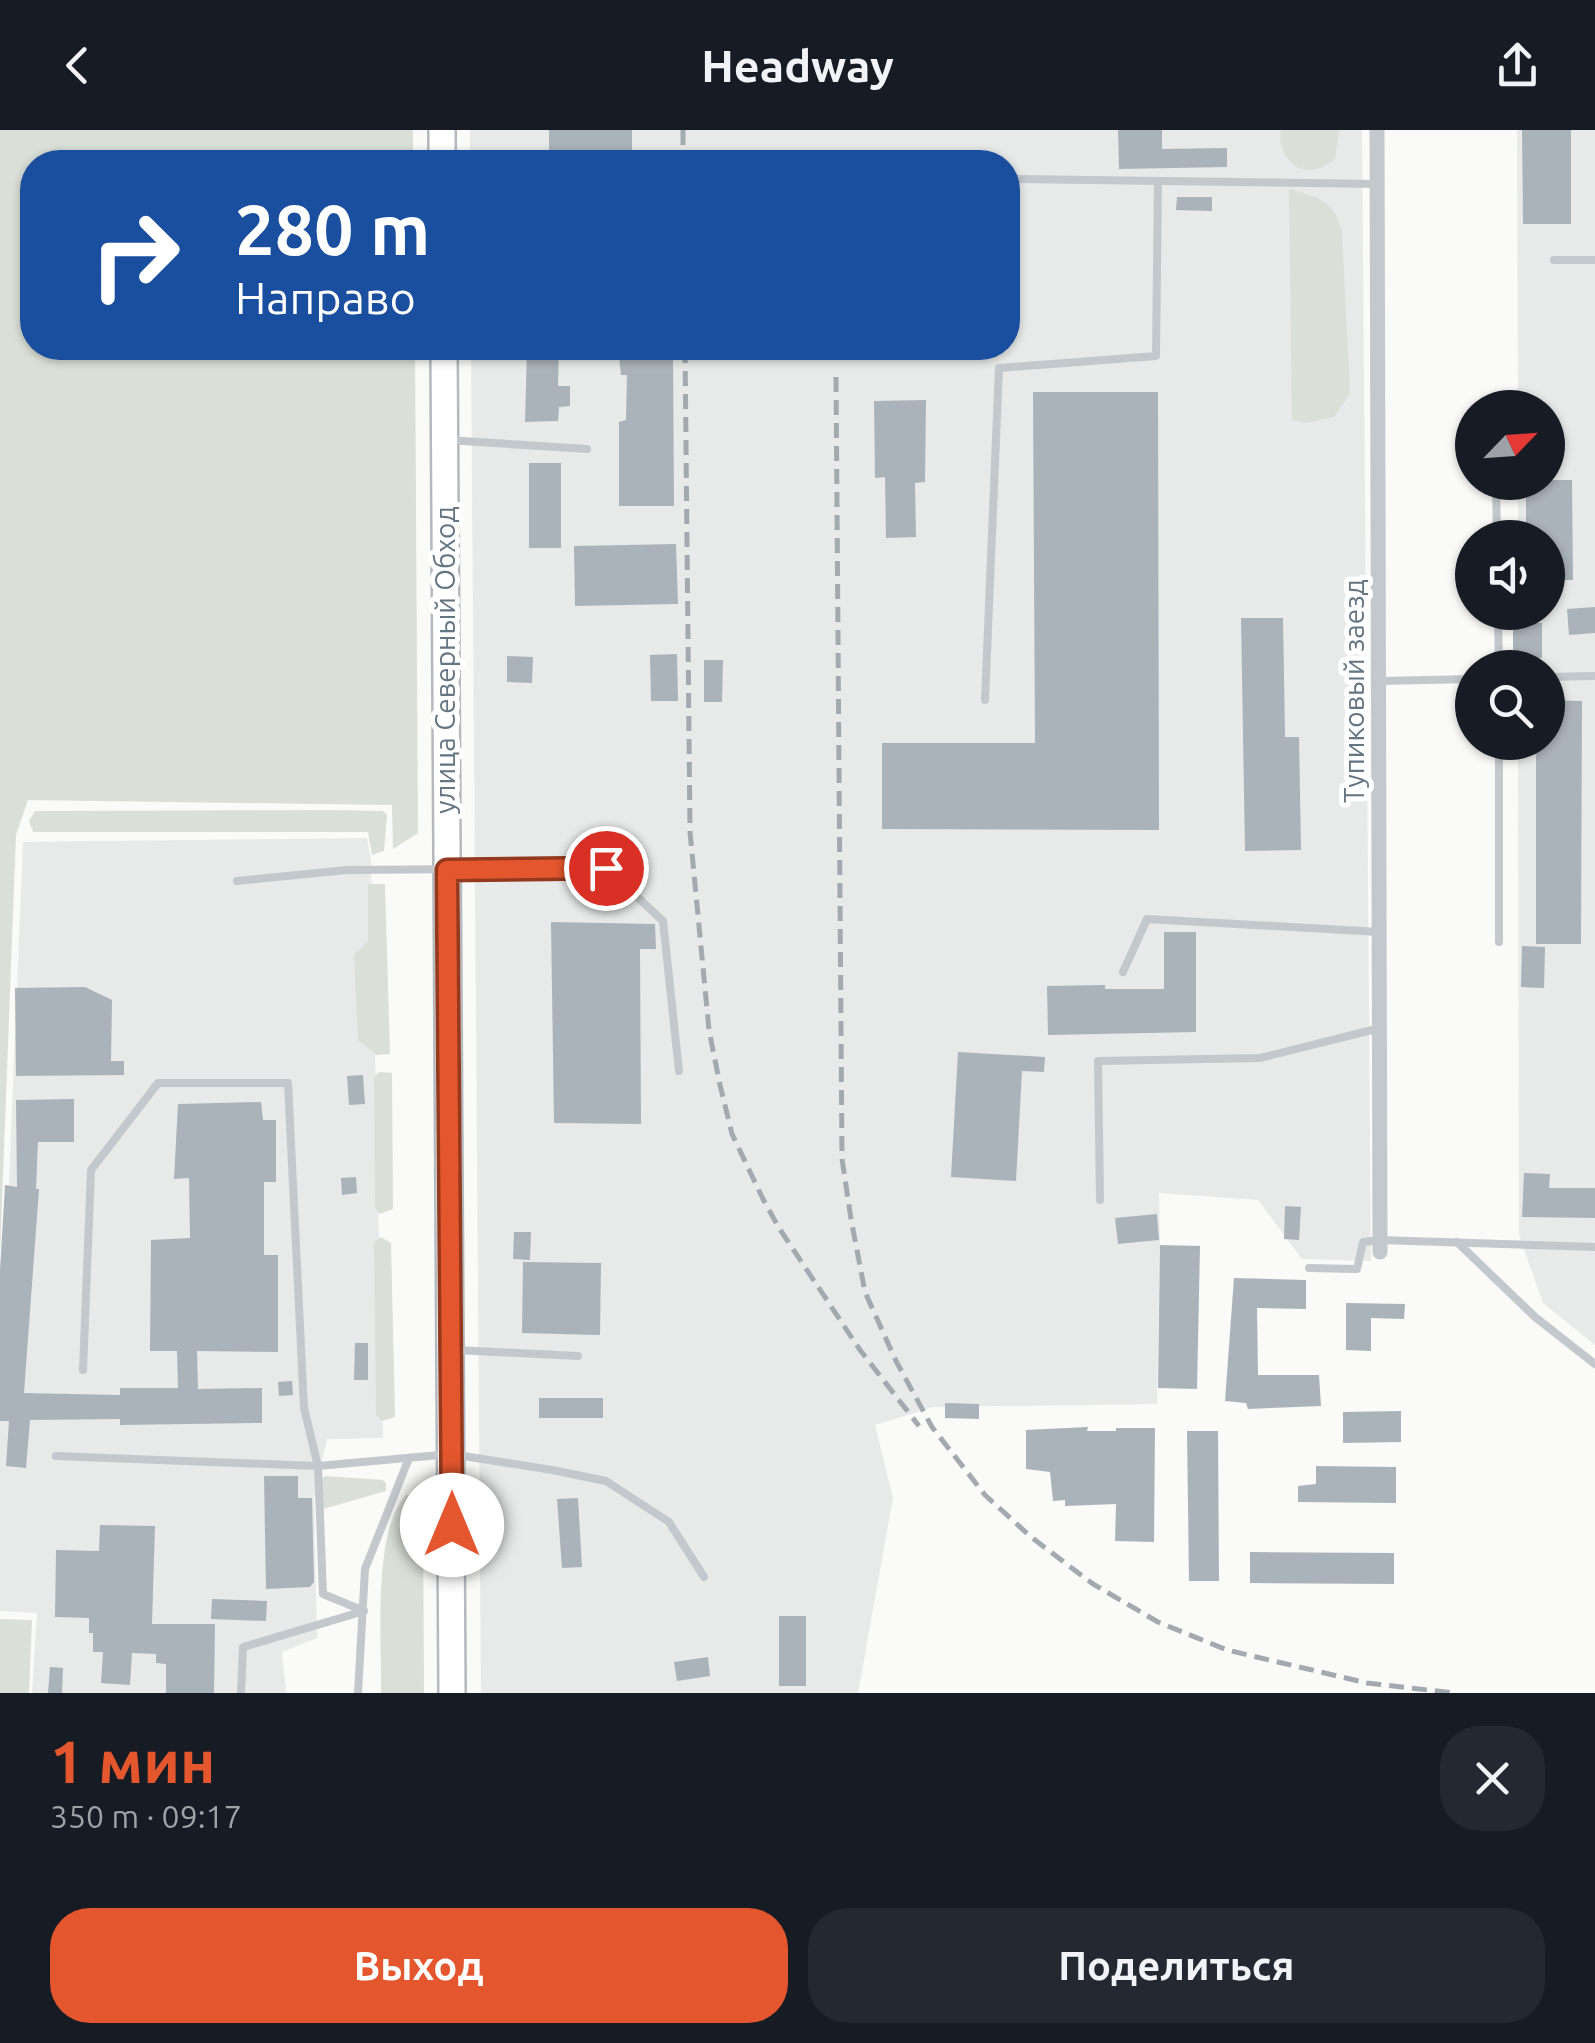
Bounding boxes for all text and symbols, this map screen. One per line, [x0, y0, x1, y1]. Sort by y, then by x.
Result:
icon: back [50, 38, 105, 93]
icon: share [1490, 38, 1545, 93]
text: Headway [701, 40, 894, 91]
icon: right [70, 190, 200, 320]
text: 280 m [235, 190, 430, 268]
text: Направо [235, 272, 416, 323]
north arrow [1455, 390, 1565, 500]
map controls [1455, 390, 1565, 760]
street label: улица Северный Обход [429, 506, 460, 814]
button: sound [1455, 520, 1565, 630]
street label: Тупиковый заезд [1338, 579, 1369, 803]
button: search [1455, 650, 1565, 760]
pin [564, 826, 649, 911]
icon: arrive [579, 841, 634, 896]
position arrow [400, 1473, 504, 1577]
button: close [1440, 1726, 1545, 1831]
text: 1 мин [50, 1727, 215, 1794]
text: 350 m · 09:17 [50, 1798, 242, 1834]
button: Выход [50, 1908, 788, 2023]
button: Поделиться [808, 1908, 1545, 2023]

